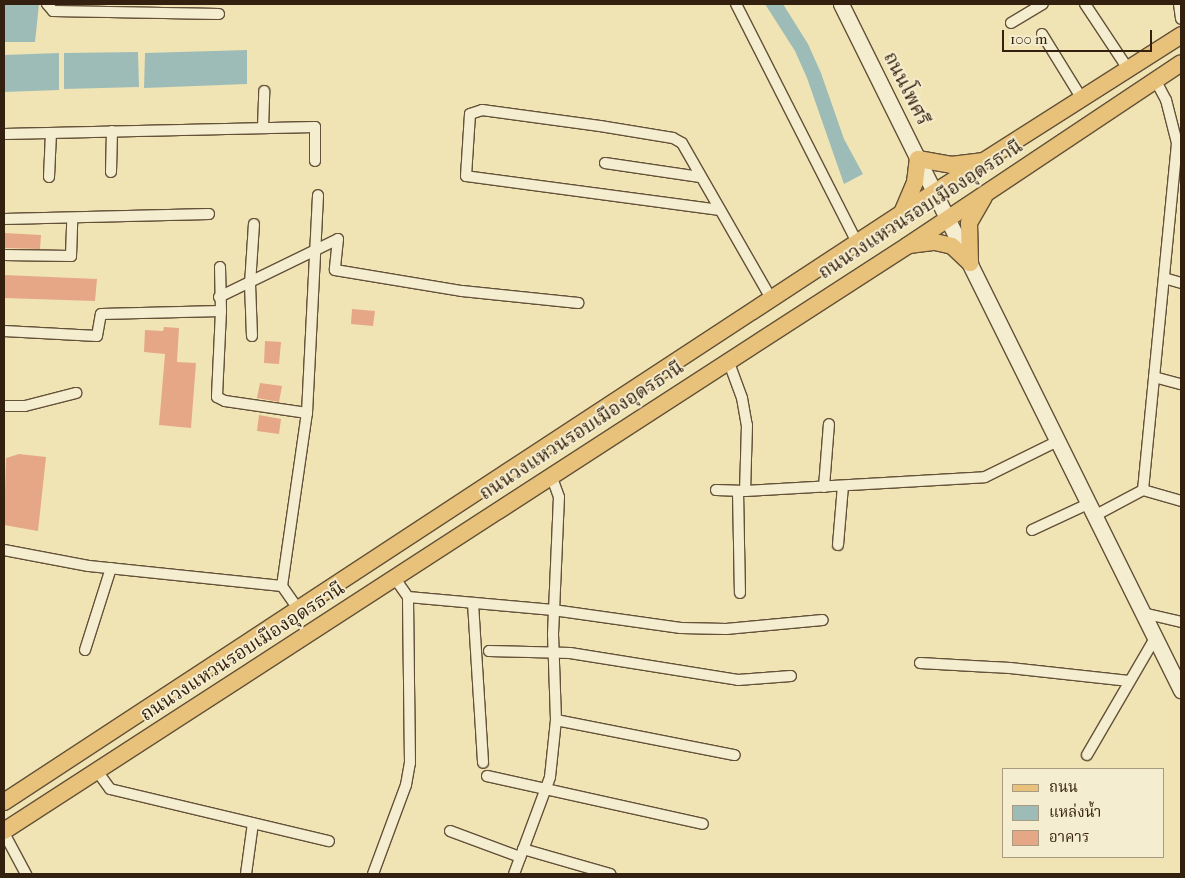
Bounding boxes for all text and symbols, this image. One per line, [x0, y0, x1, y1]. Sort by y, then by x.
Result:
scale bar [1005, 20, 1155, 52]
text: 100 m [1010, 30, 1048, 48]
street label: ถนนโพศรี [878, 48, 934, 130]
street label: ถนนวงแหวนรอบเมืองอุดรธานี [815, 135, 1027, 285]
street label: ถนนวงแหวนรอบเมืองอุดรธานี [476, 356, 688, 506]
street label: ถนนวงแหวนรอบเมืองอุดรธานี [137, 577, 349, 727]
legend [1002, 768, 1165, 858]
text: ถนน [1049, 778, 1078, 796]
text: แหล่งน้ำ [1049, 803, 1101, 821]
text: อาคาร [1049, 828, 1089, 846]

